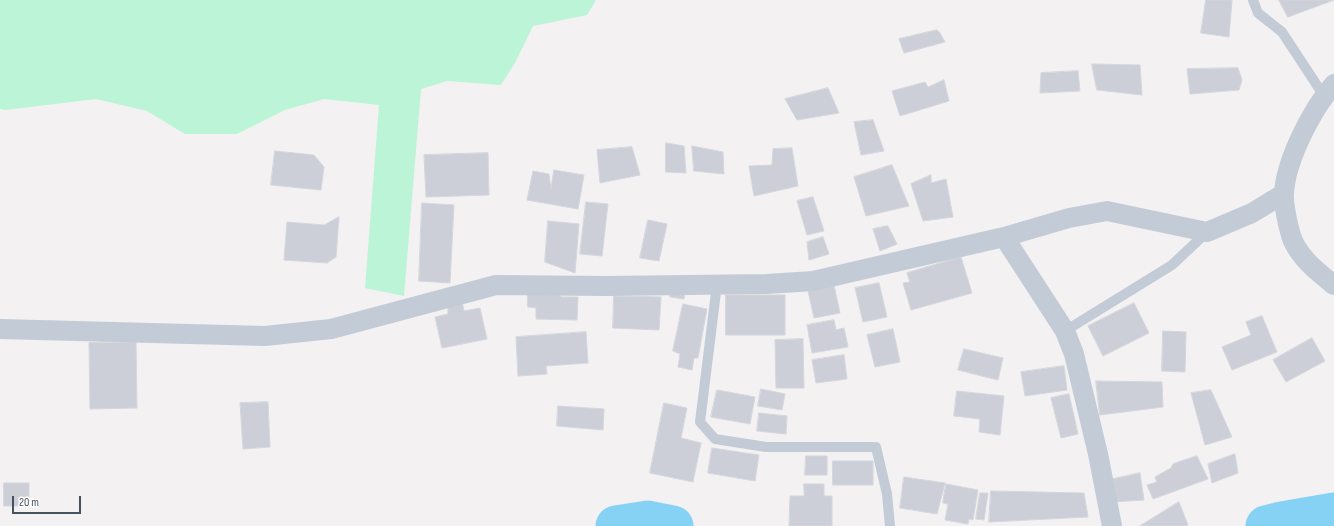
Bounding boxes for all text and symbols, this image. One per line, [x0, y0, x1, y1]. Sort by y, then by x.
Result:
scale bar [14, 488, 83, 514]
text: 20 m [19, 495, 39, 510]

